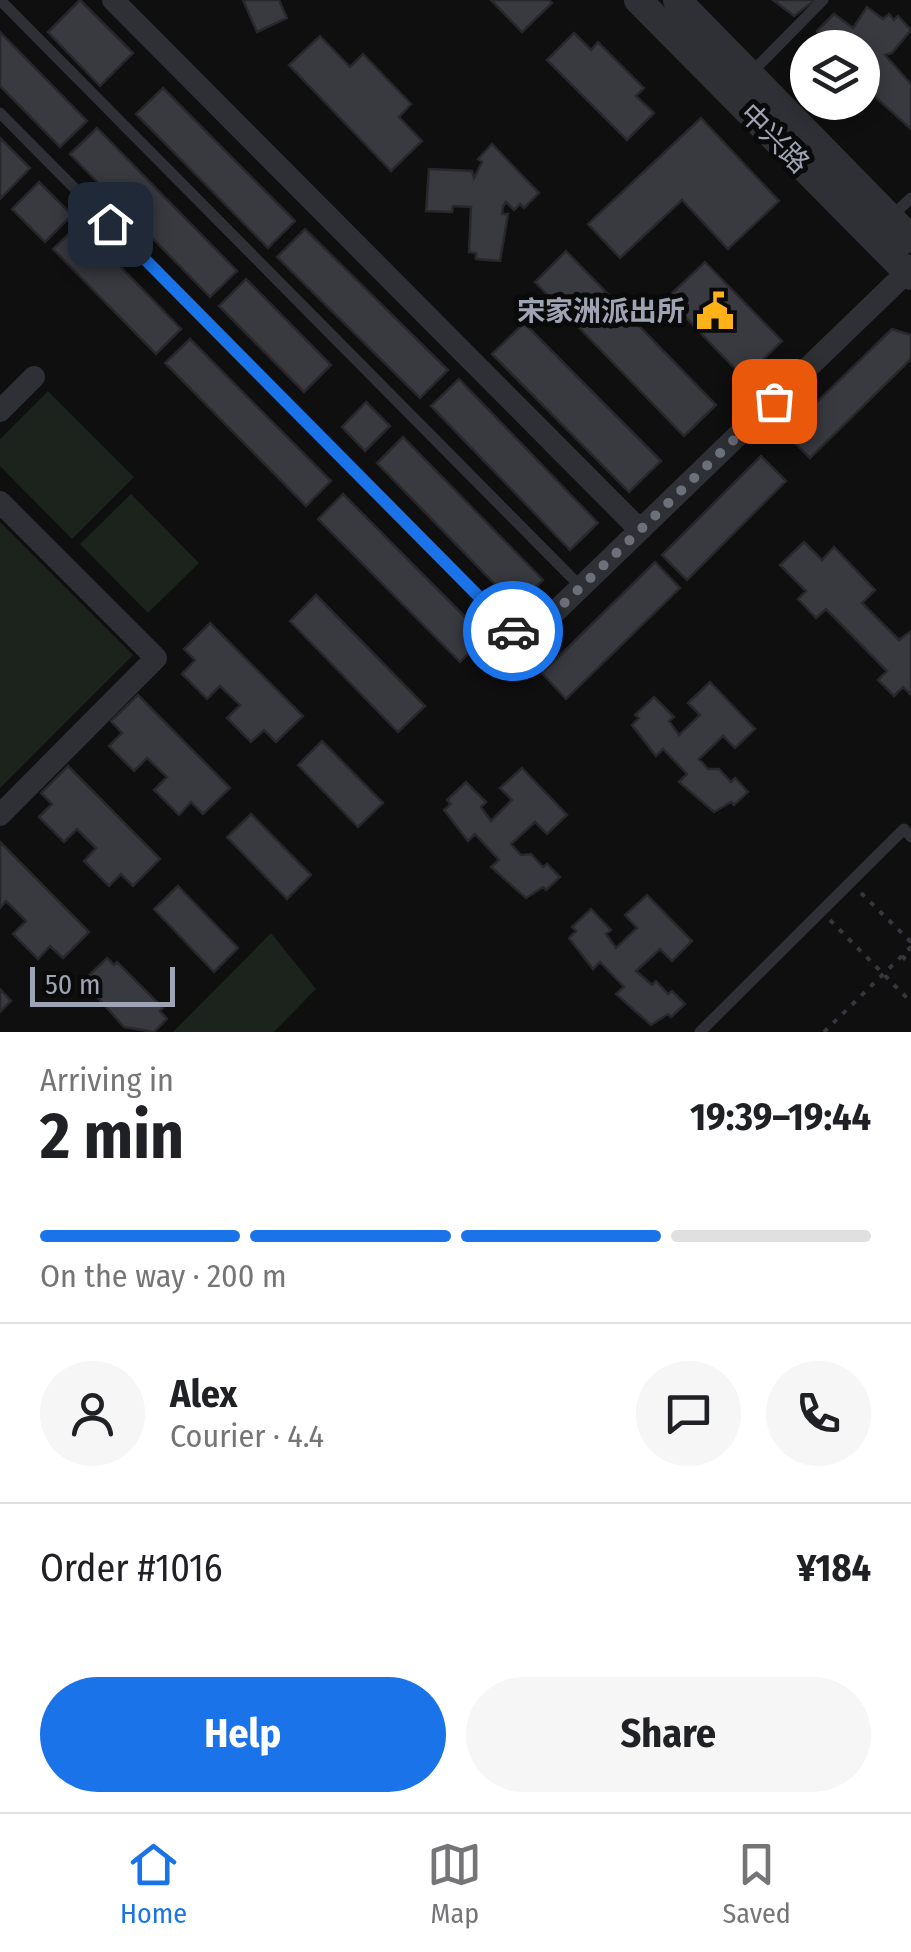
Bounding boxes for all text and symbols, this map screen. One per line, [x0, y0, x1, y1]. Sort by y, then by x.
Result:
map controls [790, 30, 880, 120]
button: layers [790, 30, 880, 120]
street label: 中兴路 [733, 97, 816, 180]
pin [68, 182, 153, 267]
icon: home [83, 197, 138, 252]
public building icon: 宋家洲派出所 [694, 290, 736, 332]
place label: 宋家洲派出所 [517, 295, 685, 328]
pin [732, 359, 817, 444]
icon: bag [747, 374, 802, 429]
courier [463, 581, 563, 681]
icon: car [486, 604, 541, 659]
scale bar [30, 962, 175, 1006]
text: 50 m [45, 968, 101, 1001]
text: Arriving in [40, 1061, 174, 1099]
text: 19:39–19:44 [690, 1094, 871, 1140]
text: 2 min [40, 1097, 184, 1175]
text: On the way · 200 m [40, 1257, 287, 1295]
button: person [40, 1361, 145, 1466]
button: chat [636, 1361, 741, 1466]
button: phone [766, 1361, 871, 1466]
text: Alex [170, 1371, 237, 1417]
text: Courier · 4.4 [170, 1417, 324, 1455]
text: Order #1016 [40, 1545, 223, 1591]
text: ¥184 [797, 1545, 871, 1591]
button: Help [40, 1677, 446, 1792]
button: Share [466, 1677, 871, 1792]
tab: Home [120, 1837, 187, 1930]
tab: Map [427, 1837, 482, 1930]
tab: Saved [722, 1837, 791, 1930]

